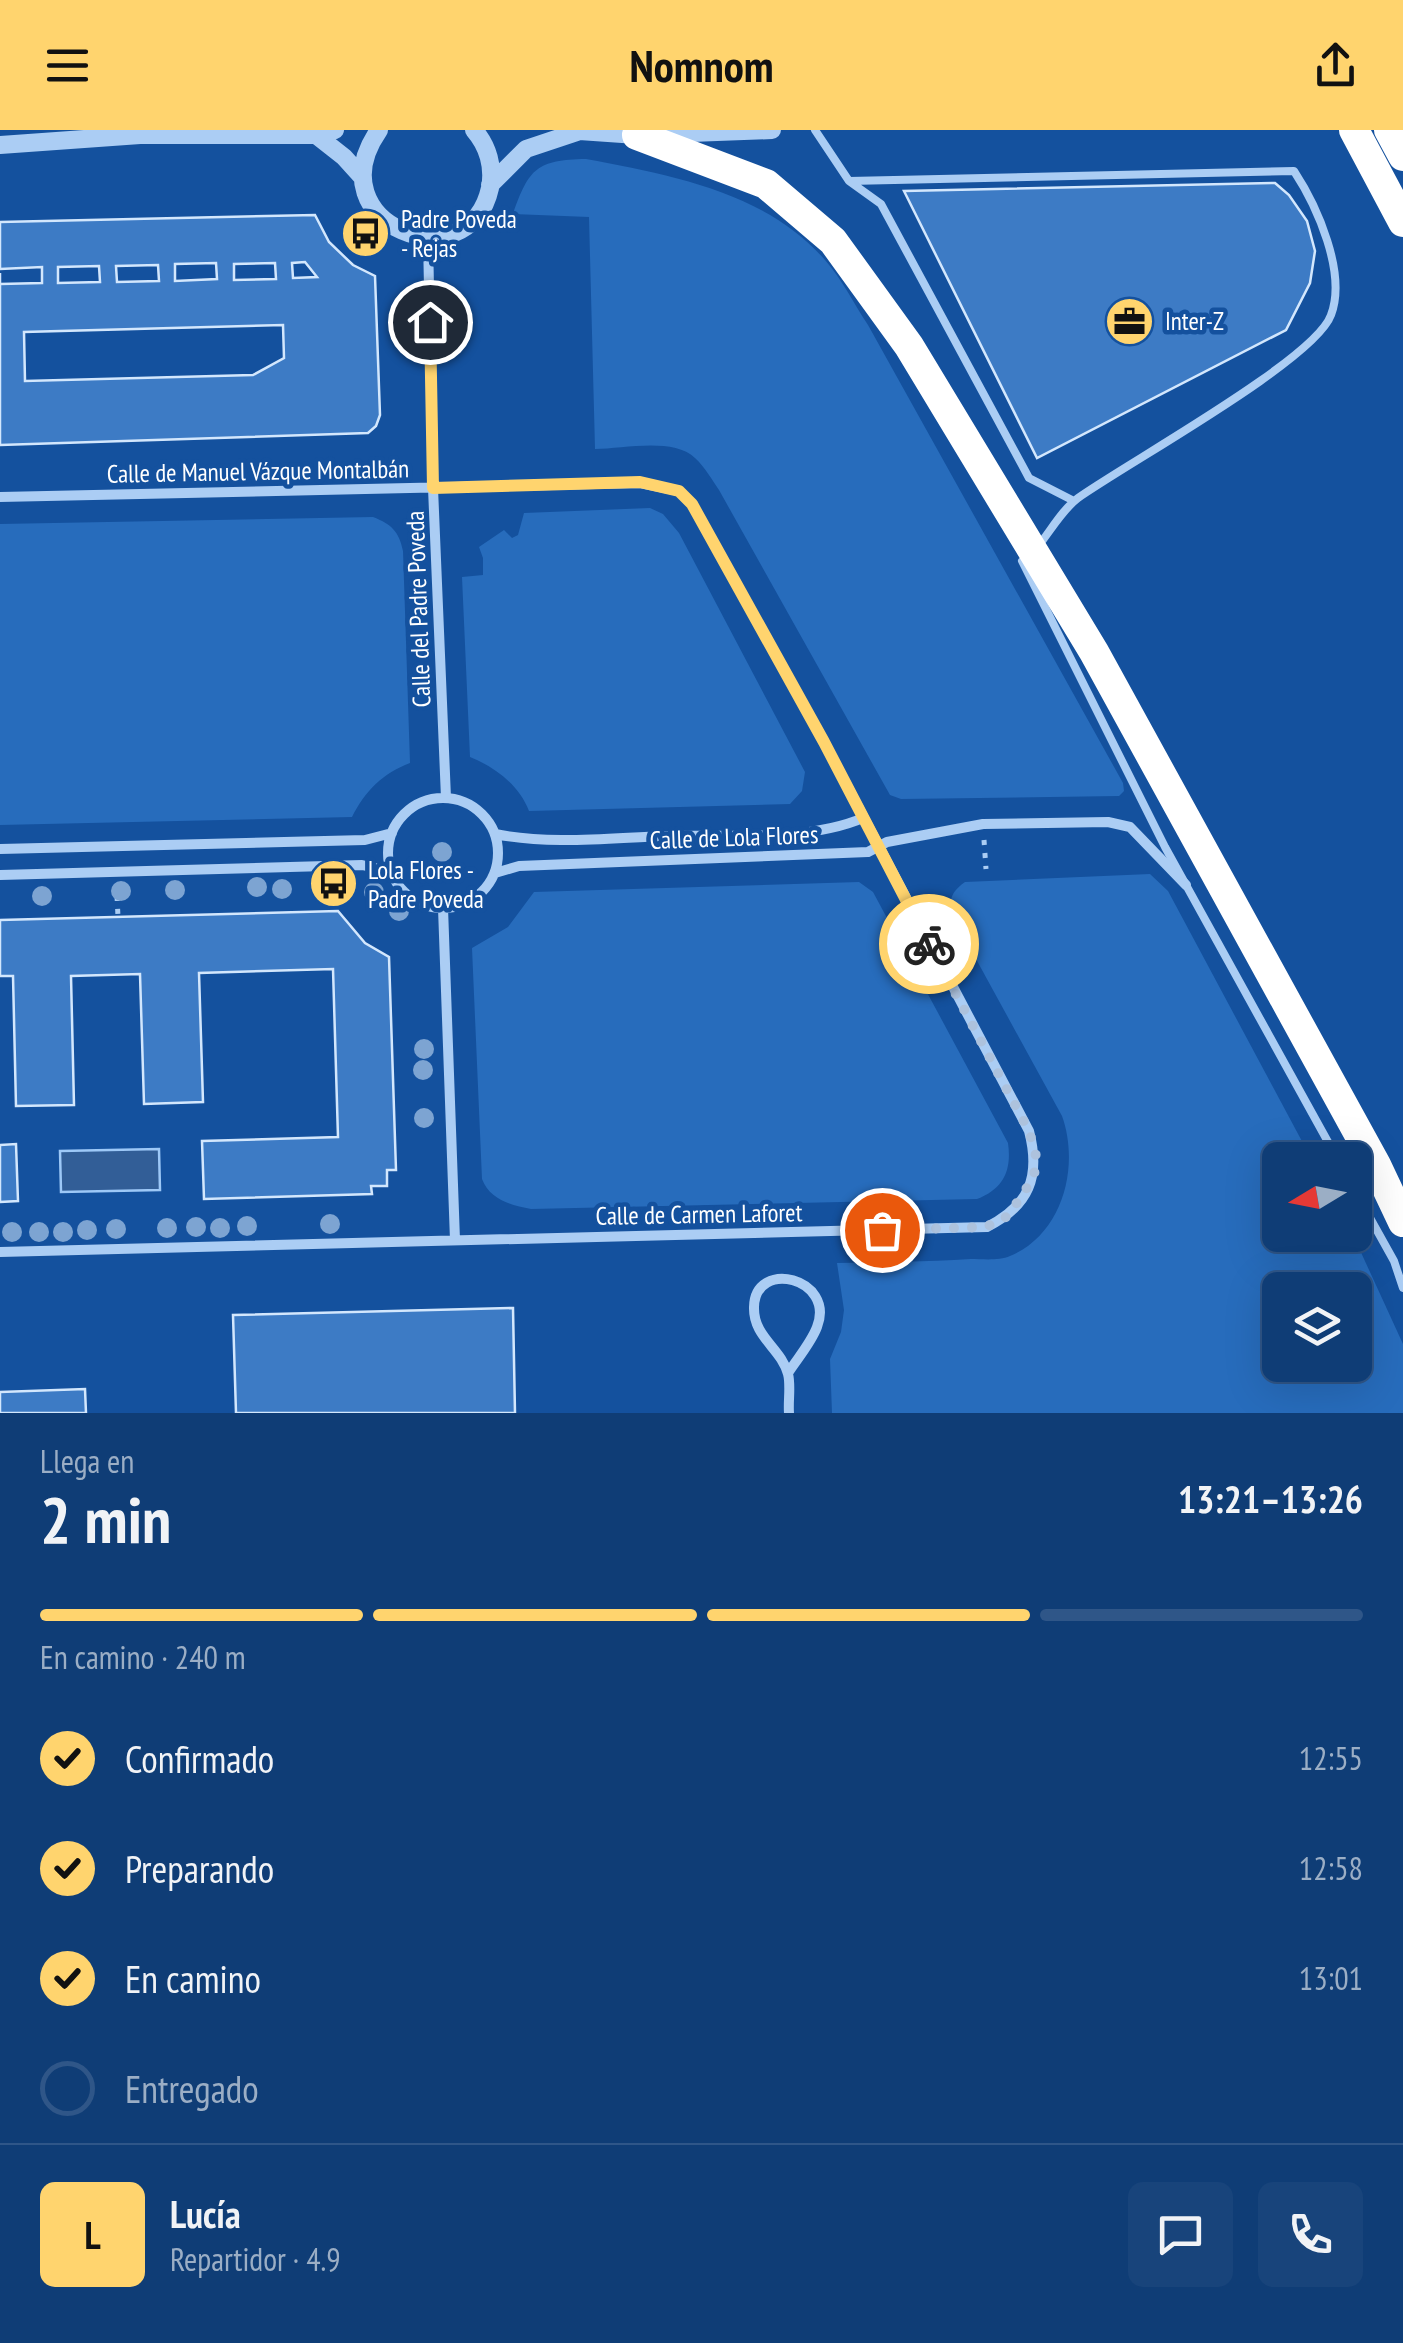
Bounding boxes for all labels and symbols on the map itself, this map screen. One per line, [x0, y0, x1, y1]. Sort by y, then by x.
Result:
place label: Padre Poveda - Rejas [401, 203, 517, 264]
bus stop icon: Padre Poveda - Rejas [340, 207, 392, 259]
pin [388, 280, 473, 365]
office icon: Inter-Z [1104, 295, 1156, 347]
place label: Inter-Z [1165, 305, 1224, 337]
street label: Calle de Manuel Vázque Montalbán [107, 452, 409, 490]
street label: Calle del Padre Poveda [399, 510, 437, 708]
street label: Calle de Lola Flores [649, 818, 819, 856]
place label: Lola Flores - Padre Poveda [368, 854, 484, 915]
bus stop icon: Lola Flores - Padre Poveda [307, 858, 359, 910]
courier [879, 894, 979, 994]
north arrow [1262, 1142, 1372, 1252]
pin [840, 1188, 925, 1273]
street label: Calle de Carmen Laforet [595, 1196, 803, 1232]

